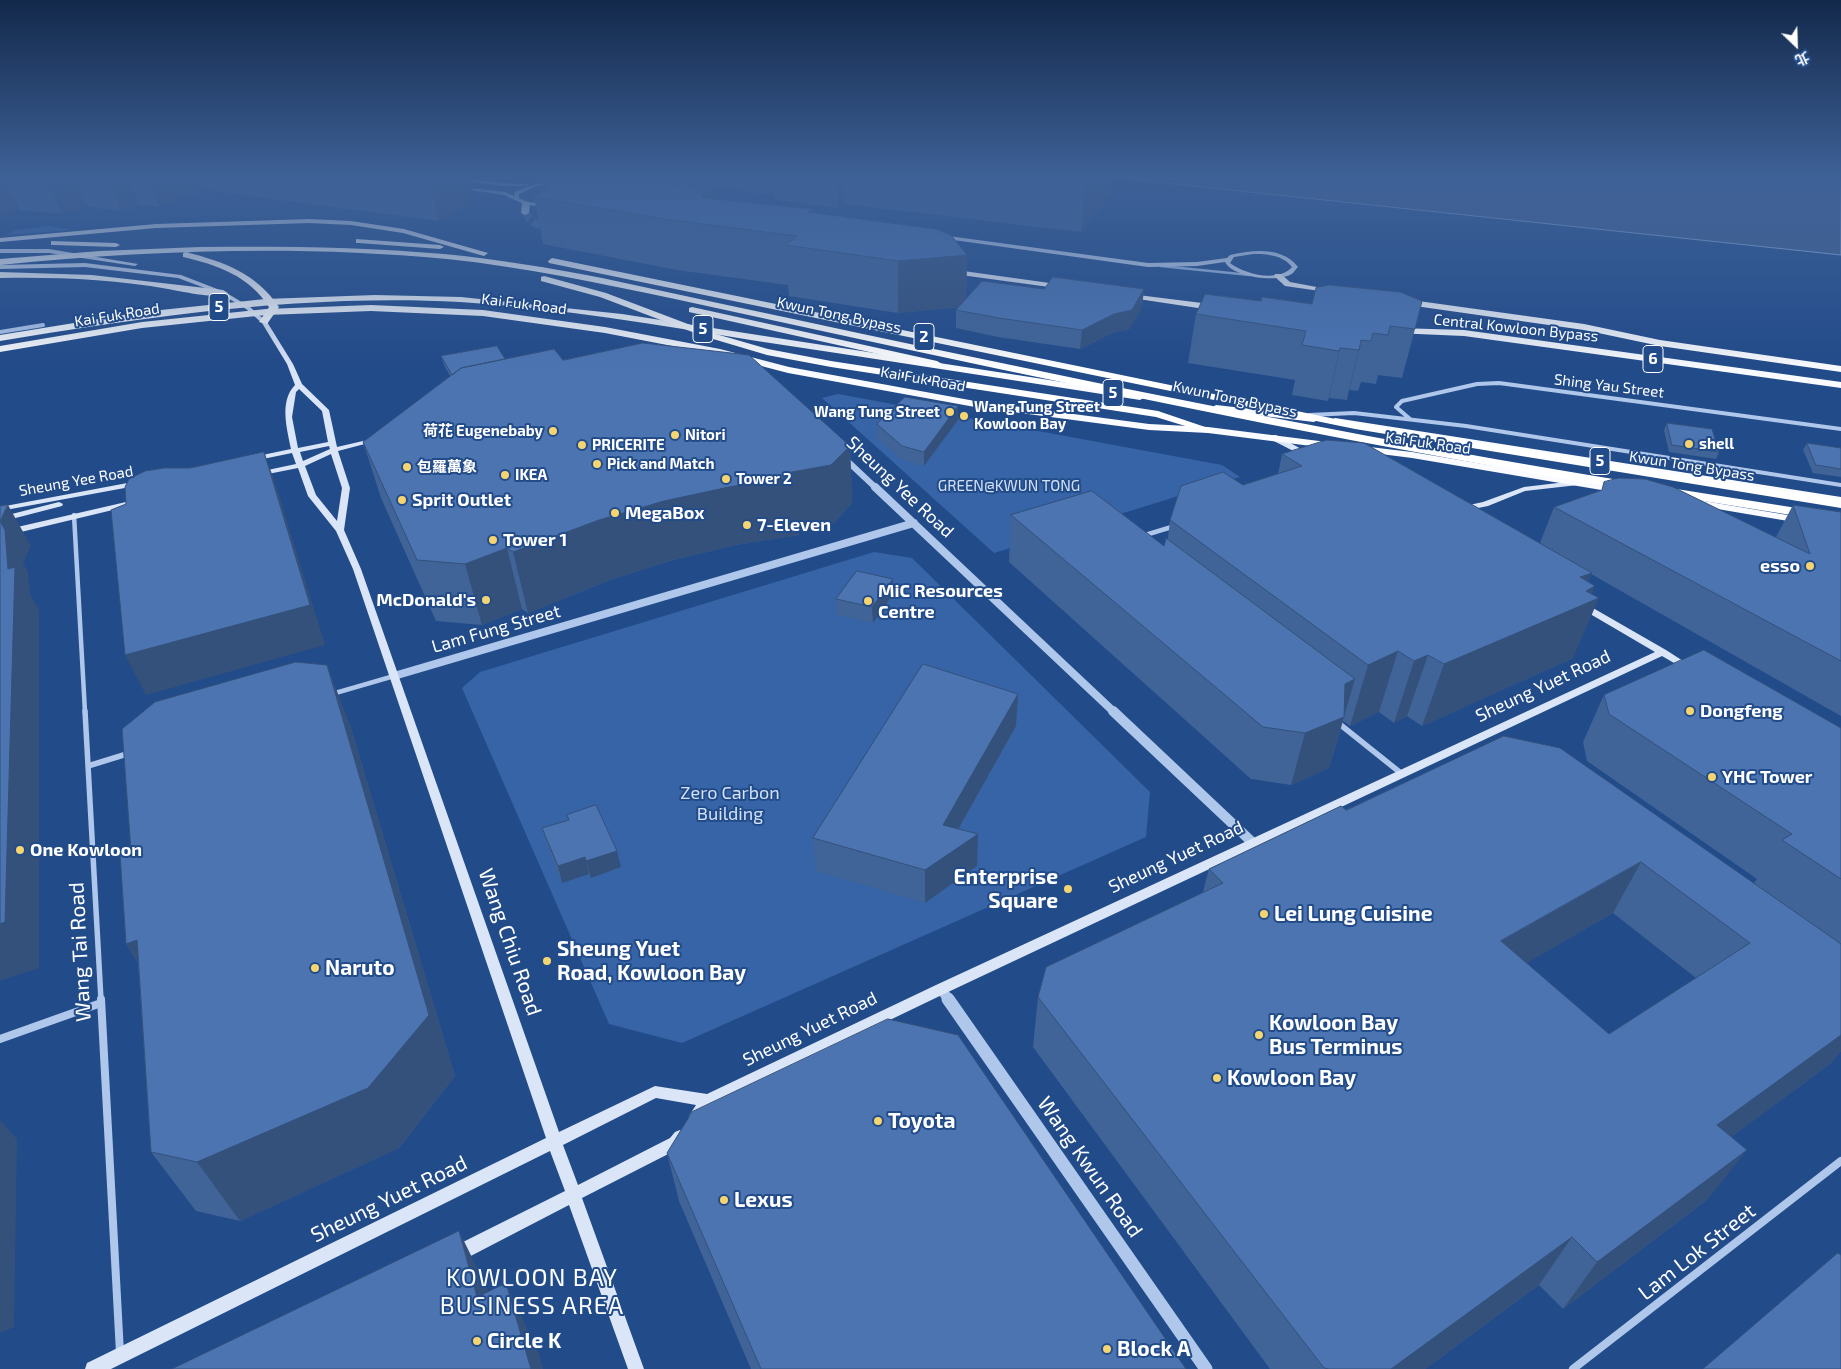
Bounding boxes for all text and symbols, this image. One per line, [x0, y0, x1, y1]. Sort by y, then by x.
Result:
north arrow [1771, 20, 1821, 70]
text: 北 [1792, 49, 1812, 70]
street label: Kai Fuk Road [480, 290, 568, 318]
street label: Kwun Tong Bypass [775, 293, 903, 337]
road number: 5 [209, 294, 229, 320]
street label: Kai Fuk Road [73, 299, 161, 331]
street label: Central Kowloon Bypass [1433, 310, 1599, 346]
road number: 5 [693, 316, 713, 342]
road number: 2 [914, 324, 934, 351]
road number: 6 [1643, 346, 1663, 372]
street label: Kai Fuk Road [879, 363, 967, 395]
street label: Shing Yau Street [1553, 370, 1665, 402]
street label: Kwun Tong Bypass [1171, 377, 1299, 421]
road number: 5 [1103, 379, 1123, 406]
place label: Wang Tung Street Kowloon Bay [974, 398, 1100, 433]
place label: Wang Tung Street [814, 403, 940, 421]
marker: Wang Tung Street [944, 406, 956, 418]
marker: Wang Tung Street Kowloon Bay [958, 410, 970, 422]
place label: 荷花 Eugenebaby [423, 422, 543, 440]
marker: 荷花 Eugenebaby [547, 425, 559, 437]
place label: Nitori [685, 426, 726, 444]
street label: Kai Fuk Road [1384, 428, 1472, 458]
marker: Nitori [669, 429, 681, 441]
street label: Sheung Yee Road [842, 432, 958, 542]
place label: shell [1699, 435, 1734, 453]
place label: PRICERITE [592, 436, 665, 454]
marker: shell [1683, 438, 1695, 450]
marker: PRICERITE [576, 439, 588, 451]
street label: Kwun Tong Bypass [1628, 447, 1756, 485]
road number: 5 [1590, 448, 1610, 474]
place label: Pick and Match [607, 455, 715, 473]
place label: 包羅萬象 [417, 458, 477, 476]
marker: Pick and Match [591, 458, 603, 470]
marker: 包羅萬象 [401, 461, 413, 473]
street label: Sheung Yee Road [17, 462, 135, 500]
place label: IKEA [515, 466, 547, 484]
marker: IKEA [499, 469, 511, 481]
place label: Tower 2 [736, 470, 792, 488]
marker: Tower 2 [720, 473, 732, 485]
park label: GREEN@KWUN TONG [938, 477, 1080, 495]
place label: Sprit Outlet [412, 489, 511, 511]
marker: Sprit Outlet [396, 494, 408, 506]
place label: MegaBox [625, 502, 704, 524]
marker: MegaBox [609, 507, 621, 519]
place label: 7-Eleven [757, 514, 831, 536]
marker: 7-Eleven [741, 519, 753, 531]
place label: Tower 1 [503, 529, 567, 551]
marker: Tower 1 [487, 534, 499, 546]
place label: esso [1760, 555, 1800, 577]
marker: esso [1804, 560, 1816, 572]
place label: MiC Resources Centre [878, 580, 1003, 622]
place label: McDonald's [376, 589, 476, 611]
marker: McDonald's [480, 594, 492, 606]
marker: MiC Resources Centre [862, 595, 874, 607]
street label: Lam Fung Street [429, 600, 563, 658]
street label: Sheung Yuet Road [1472, 645, 1614, 727]
place label: Dongfeng [1700, 700, 1783, 722]
marker: Dongfeng [1684, 705, 1696, 717]
place label: YHC Tower [1722, 766, 1813, 788]
marker: YHC Tower [1706, 771, 1718, 783]
park label: Zero Carbon Building [680, 782, 780, 824]
street label: Sheung Yuet Road [1105, 816, 1247, 898]
place label: One Kowloon [30, 839, 142, 861]
marker: One Kowloon [14, 844, 26, 856]
place label: Enterprise Square [953, 864, 1058, 914]
street label: Wang Chiu Road [473, 865, 547, 1019]
street label: Wang Tai Road [64, 882, 96, 1022]
marker: Enterprise Square [1062, 883, 1074, 895]
place label: Lei Lung Cuisine [1274, 901, 1432, 927]
marker: Lei Lung Cuisine [1258, 908, 1270, 920]
place label: Sheung Yuet Road, Kowloon Bay [557, 936, 746, 986]
place label: Naruto [325, 955, 395, 981]
marker: Sheung Yuet Road, Kowloon Bay [541, 955, 553, 967]
marker: Naruto [309, 962, 321, 974]
street label: Sheung Yuet Road [739, 987, 881, 1071]
place label: Kowloon Bay Bus Terminus [1269, 1010, 1402, 1060]
marker: Kowloon Bay Bus Terminus [1253, 1029, 1265, 1041]
place label: Kowloon Bay [1227, 1065, 1356, 1091]
marker: Kowloon Bay [1211, 1072, 1223, 1084]
street label: Wang Kwun Road [1032, 1092, 1148, 1242]
place label: Toyota [888, 1108, 955, 1134]
marker: Toyota [872, 1115, 884, 1127]
street label: Sheung Yuet Road [307, 1150, 471, 1248]
place label: Lexus [734, 1187, 793, 1213]
marker: Lexus [718, 1194, 730, 1206]
street label: Lam Lok Street [1633, 1198, 1761, 1306]
district label: KOWLOON BAY BUSINESS AREA [438, 1264, 626, 1320]
place label: Circle K [487, 1328, 561, 1354]
marker: Circle K [471, 1335, 483, 1347]
place label: Block A [1117, 1336, 1190, 1362]
marker: Block A [1101, 1343, 1113, 1355]

